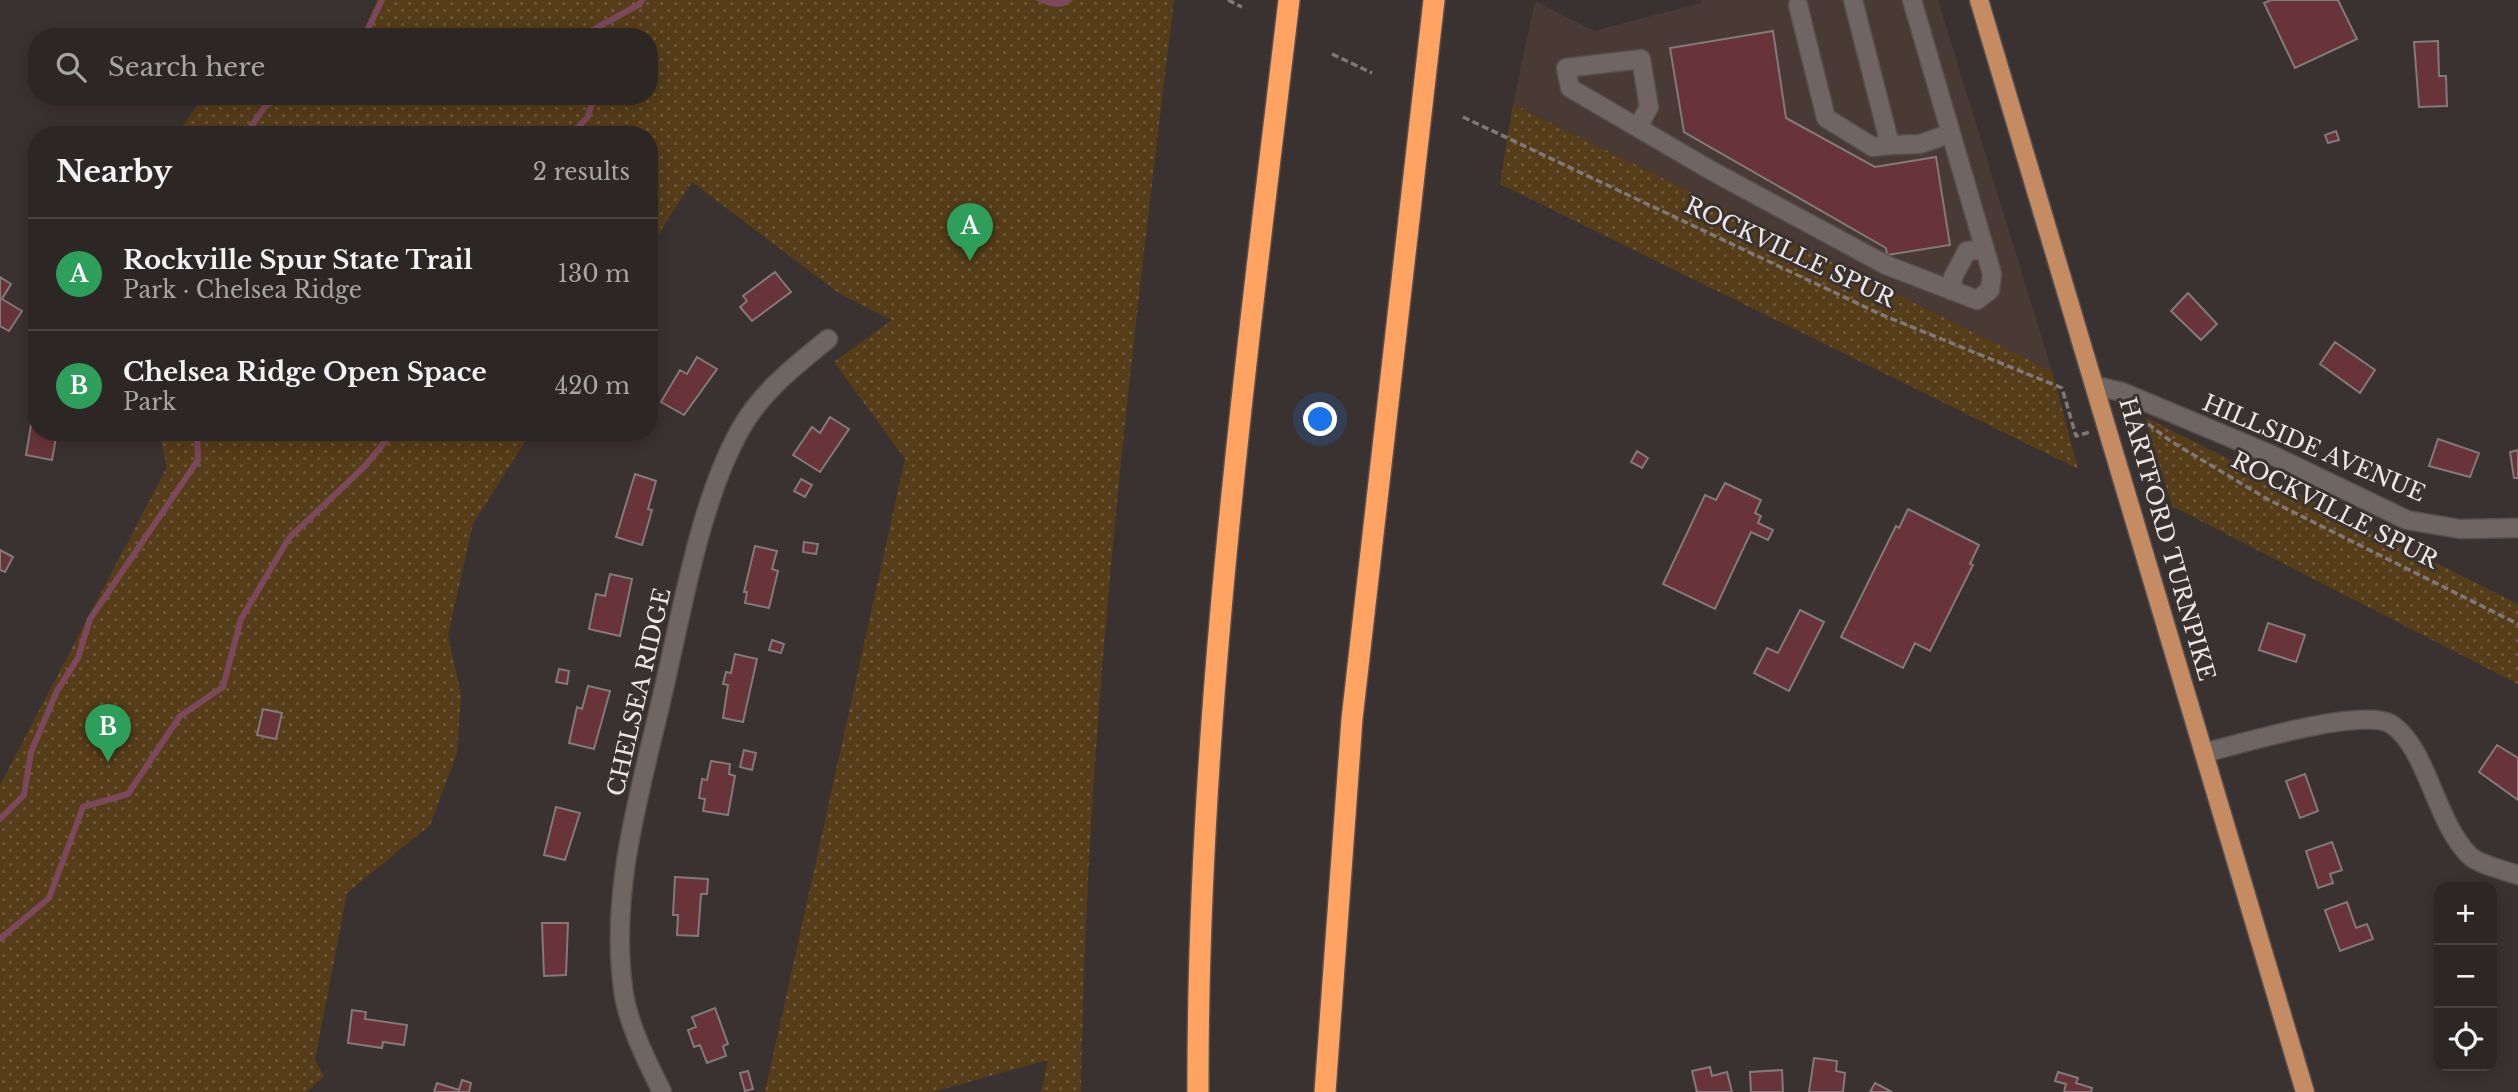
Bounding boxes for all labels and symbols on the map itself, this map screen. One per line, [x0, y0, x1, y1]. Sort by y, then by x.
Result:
street label: ROCKVILLE SPUR [1680, 191, 1900, 313]
pin: A [947, 203, 993, 261]
street label: HILLSIDE AVENUE [2199, 388, 2429, 508]
street label: HARTFORD TURNPIKE [2113, 394, 2221, 684]
your location [1303, 402, 1337, 436]
street label: ROCKVILLE SPUR [2227, 446, 2444, 575]
street label: CHELSEA RIDGE [601, 585, 677, 799]
pin: B [85, 704, 131, 762]

